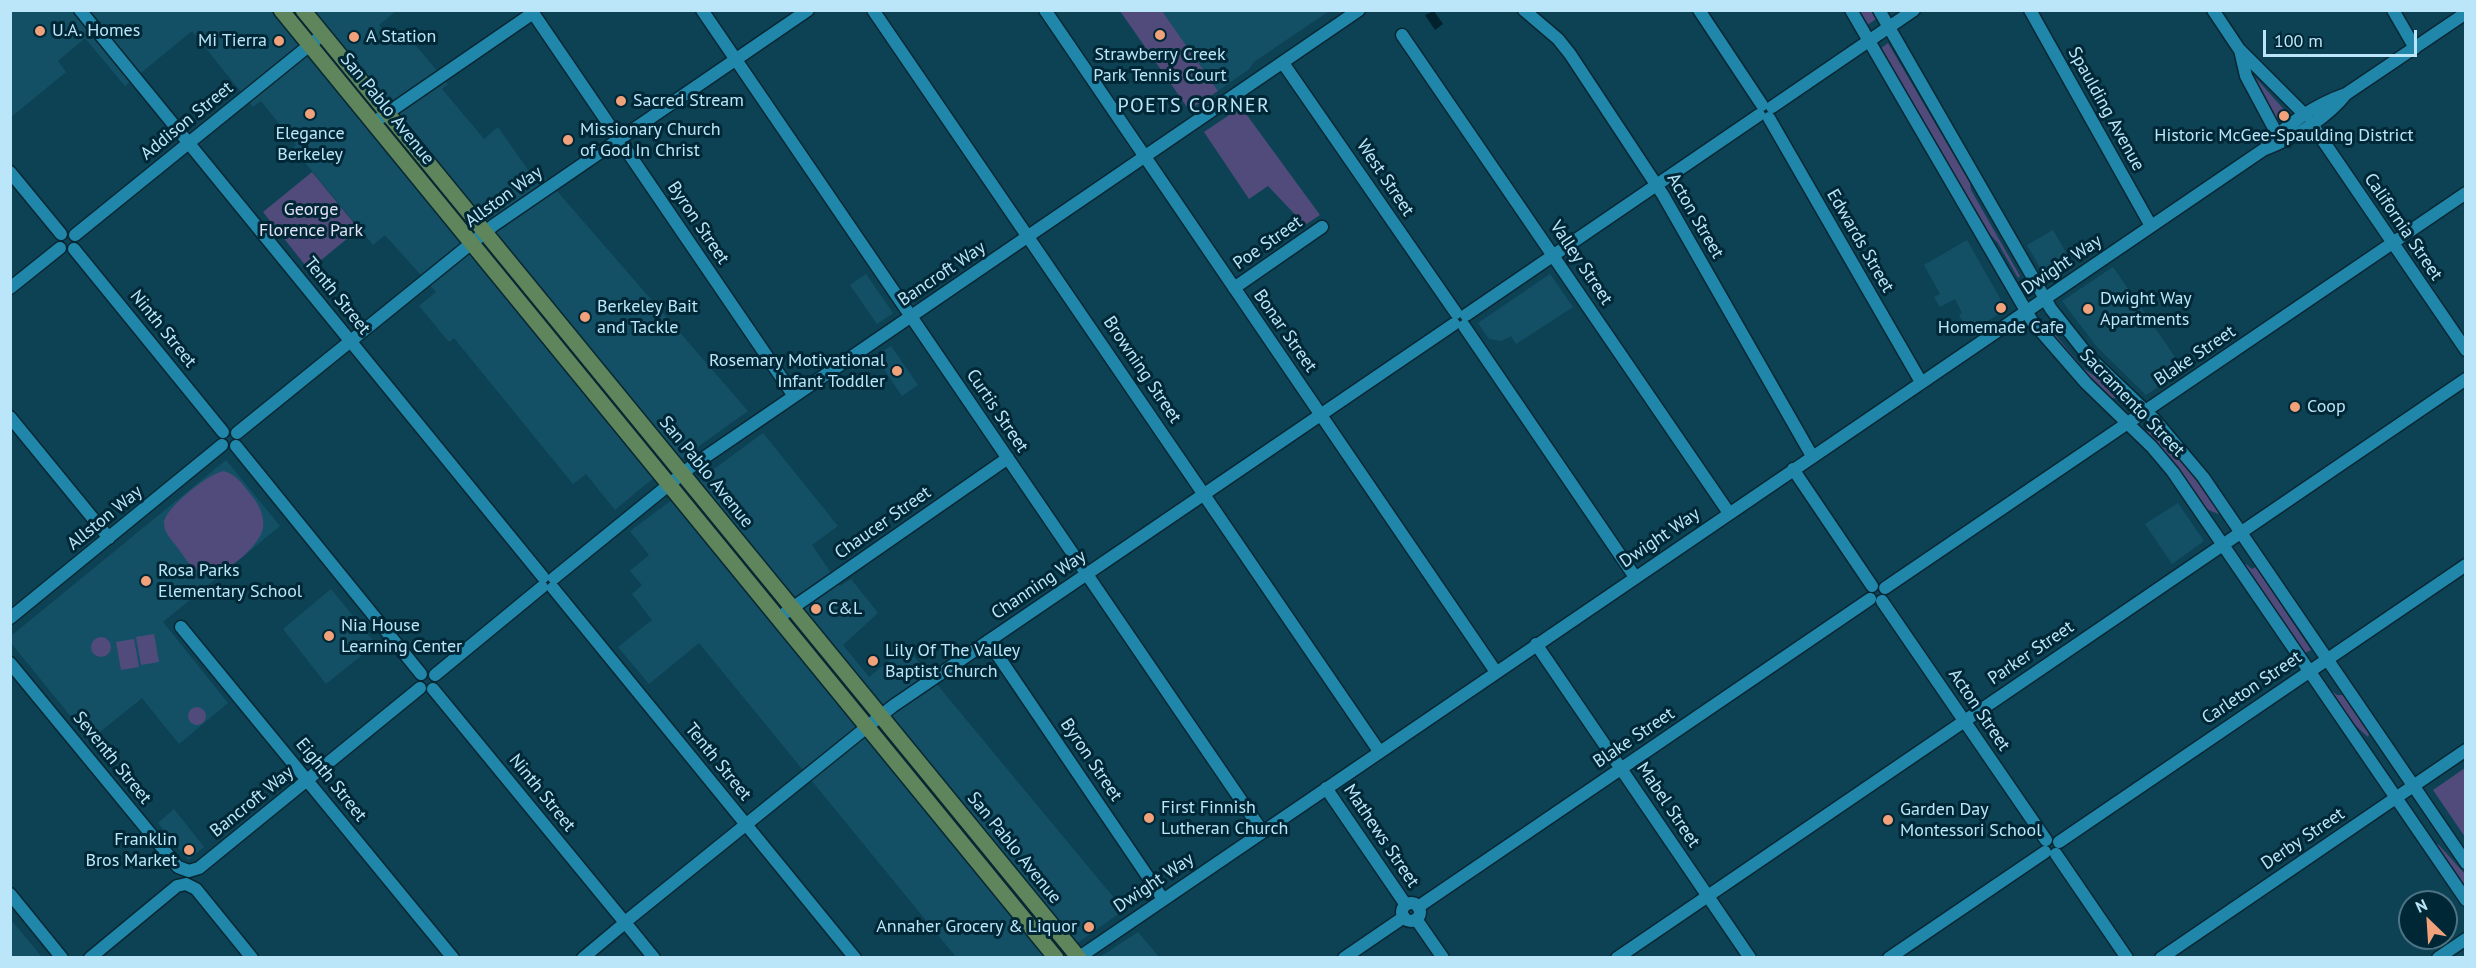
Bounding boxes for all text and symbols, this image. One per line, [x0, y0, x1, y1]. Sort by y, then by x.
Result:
scale bar [2266, 18, 2420, 56]
place label: U.A. Homes [52, 20, 140, 42]
marker: U.A. Homes [33, 24, 47, 38]
place label: A Station [366, 26, 436, 48]
marker: Strawberry Creek Park Tennis Court [1153, 28, 1167, 42]
text: 100 m [2274, 29, 2323, 52]
place label: Mi Tierra [198, 30, 267, 52]
marker: A Station [347, 30, 361, 44]
marker: Mi Tierra [272, 34, 286, 48]
street label: Spaulding Avenue [2063, 43, 2149, 175]
place label: Strawberry Creek Park Tennis Court [1093, 44, 1227, 86]
street label: San Pablo Avenue [335, 49, 439, 169]
street label: Addison Street [136, 77, 238, 165]
place label: Sacred Stream [633, 90, 744, 112]
marker: Sacred Stream [614, 94, 628, 108]
district label: POETS CORNER [1118, 94, 1270, 118]
marker: Elegance Berkeley [303, 107, 317, 121]
marker: Historic McGee-Spaulding District [2277, 109, 2291, 123]
place label: Missionary Church of God In Christ [580, 119, 721, 162]
place label: Elegance Berkeley [275, 123, 345, 166]
place label: Historic McGee-Spaulding District [2154, 125, 2414, 147]
marker: Missionary Church of God In Christ [561, 133, 575, 147]
street label: West Street [1352, 136, 1418, 220]
street label: Allston Way [461, 162, 547, 232]
street label: California Street [2359, 169, 2447, 285]
street label: Acton Street [1662, 170, 1728, 262]
street label: Byron Street [662, 177, 734, 269]
street label: Edwards Street [1822, 186, 1898, 296]
park label: George Florence Park [259, 199, 363, 242]
street label: Poe Street [1229, 212, 1307, 274]
street label: Valley Street [1545, 217, 1617, 309]
street label: Dwight Way [2018, 230, 2106, 300]
street label: Bancroft Way [894, 237, 990, 311]
street label: Tenth Street [299, 253, 375, 339]
street label: Ninth Street [125, 286, 201, 372]
street label: Bonar Street [1249, 286, 1321, 376]
place label: Dwight Way Apartments [2100, 288, 2192, 330]
place label: Berkeley Bait and Tackle [597, 296, 698, 338]
marker: Homemade Cafe [1994, 301, 2008, 315]
marker: Dwight Way Apartments [2081, 302, 2095, 316]
marker: Berkeley Bait and Tackle [578, 310, 592, 324]
street label: Browning Street [1098, 312, 1186, 428]
place label: Homemade Cafe [1938, 317, 2064, 339]
street label: Blake Street [2150, 321, 2240, 391]
street label: Sacramento Street [2075, 345, 2189, 461]
place label: Rosemary Motivational Infant Toddler [709, 350, 885, 392]
marker: Rosemary Motivational Infant Toddler [890, 364, 904, 378]
street label: Curtis Street [961, 365, 1033, 457]
place label: Coop [2307, 396, 2346, 418]
marker: Coop [2288, 400, 2302, 414]
street label: San Pablo Avenue [654, 412, 758, 532]
street label: Allston Way [63, 481, 147, 555]
street label: Chaucer Street [831, 482, 935, 564]
street label: Dwight Way [1616, 503, 1704, 573]
street label: Channing Way [988, 545, 1090, 625]
place label: Rosa Parks Elementary School [158, 560, 302, 602]
marker: Rosa Parks Elementary School [139, 574, 153, 588]
place label: C&L [828, 598, 862, 620]
marker: C&L [809, 602, 823, 616]
place label: Nia House Learning Center [341, 615, 462, 658]
street label: Parker Street [1984, 616, 2078, 690]
marker: Nia House Learning Center [322, 629, 336, 643]
place label: Lily Of The Valley Baptist Church [885, 640, 1020, 682]
street label: Carleton Street [2198, 647, 2306, 729]
marker: Lily Of The Valley Baptist Church [866, 654, 880, 668]
street label: Acton Street [1944, 665, 2014, 755]
street label: Blake Street [1589, 703, 1679, 773]
street label: Seventh Street [68, 707, 156, 809]
street label: Byron Street [1055, 714, 1127, 806]
street label: Tenth Street [680, 719, 756, 805]
street label: Eighth Street [291, 734, 371, 826]
street label: Ninth Street [504, 750, 580, 836]
street label: Mabel Street [1632, 758, 1704, 852]
street label: Bancroft Way [206, 762, 298, 842]
street label: Mathews Street [1339, 780, 1423, 892]
street label: San Pablo Avenue [962, 788, 1066, 908]
place label: First Finnish Lutheran Church [1161, 797, 1288, 840]
place label: Garden Day Montessori School [1900, 799, 2041, 842]
street label: Derby Street [2257, 803, 2349, 875]
marker: First Finnish Lutheran Church [1142, 811, 1156, 825]
marker: Garden Day Montessori School [1881, 813, 1895, 827]
place label: Franklin Bros Market [85, 829, 177, 872]
marker: Franklin Bros Market [182, 843, 196, 857]
street label: Dwight Way [1110, 848, 1198, 918]
north arrow [2398, 890, 2458, 950]
text: N [2412, 894, 2430, 917]
place label: Annaher Grocery & Liquor [876, 916, 1077, 938]
marker: Annaher Grocery & Liquor [1082, 920, 1096, 934]

